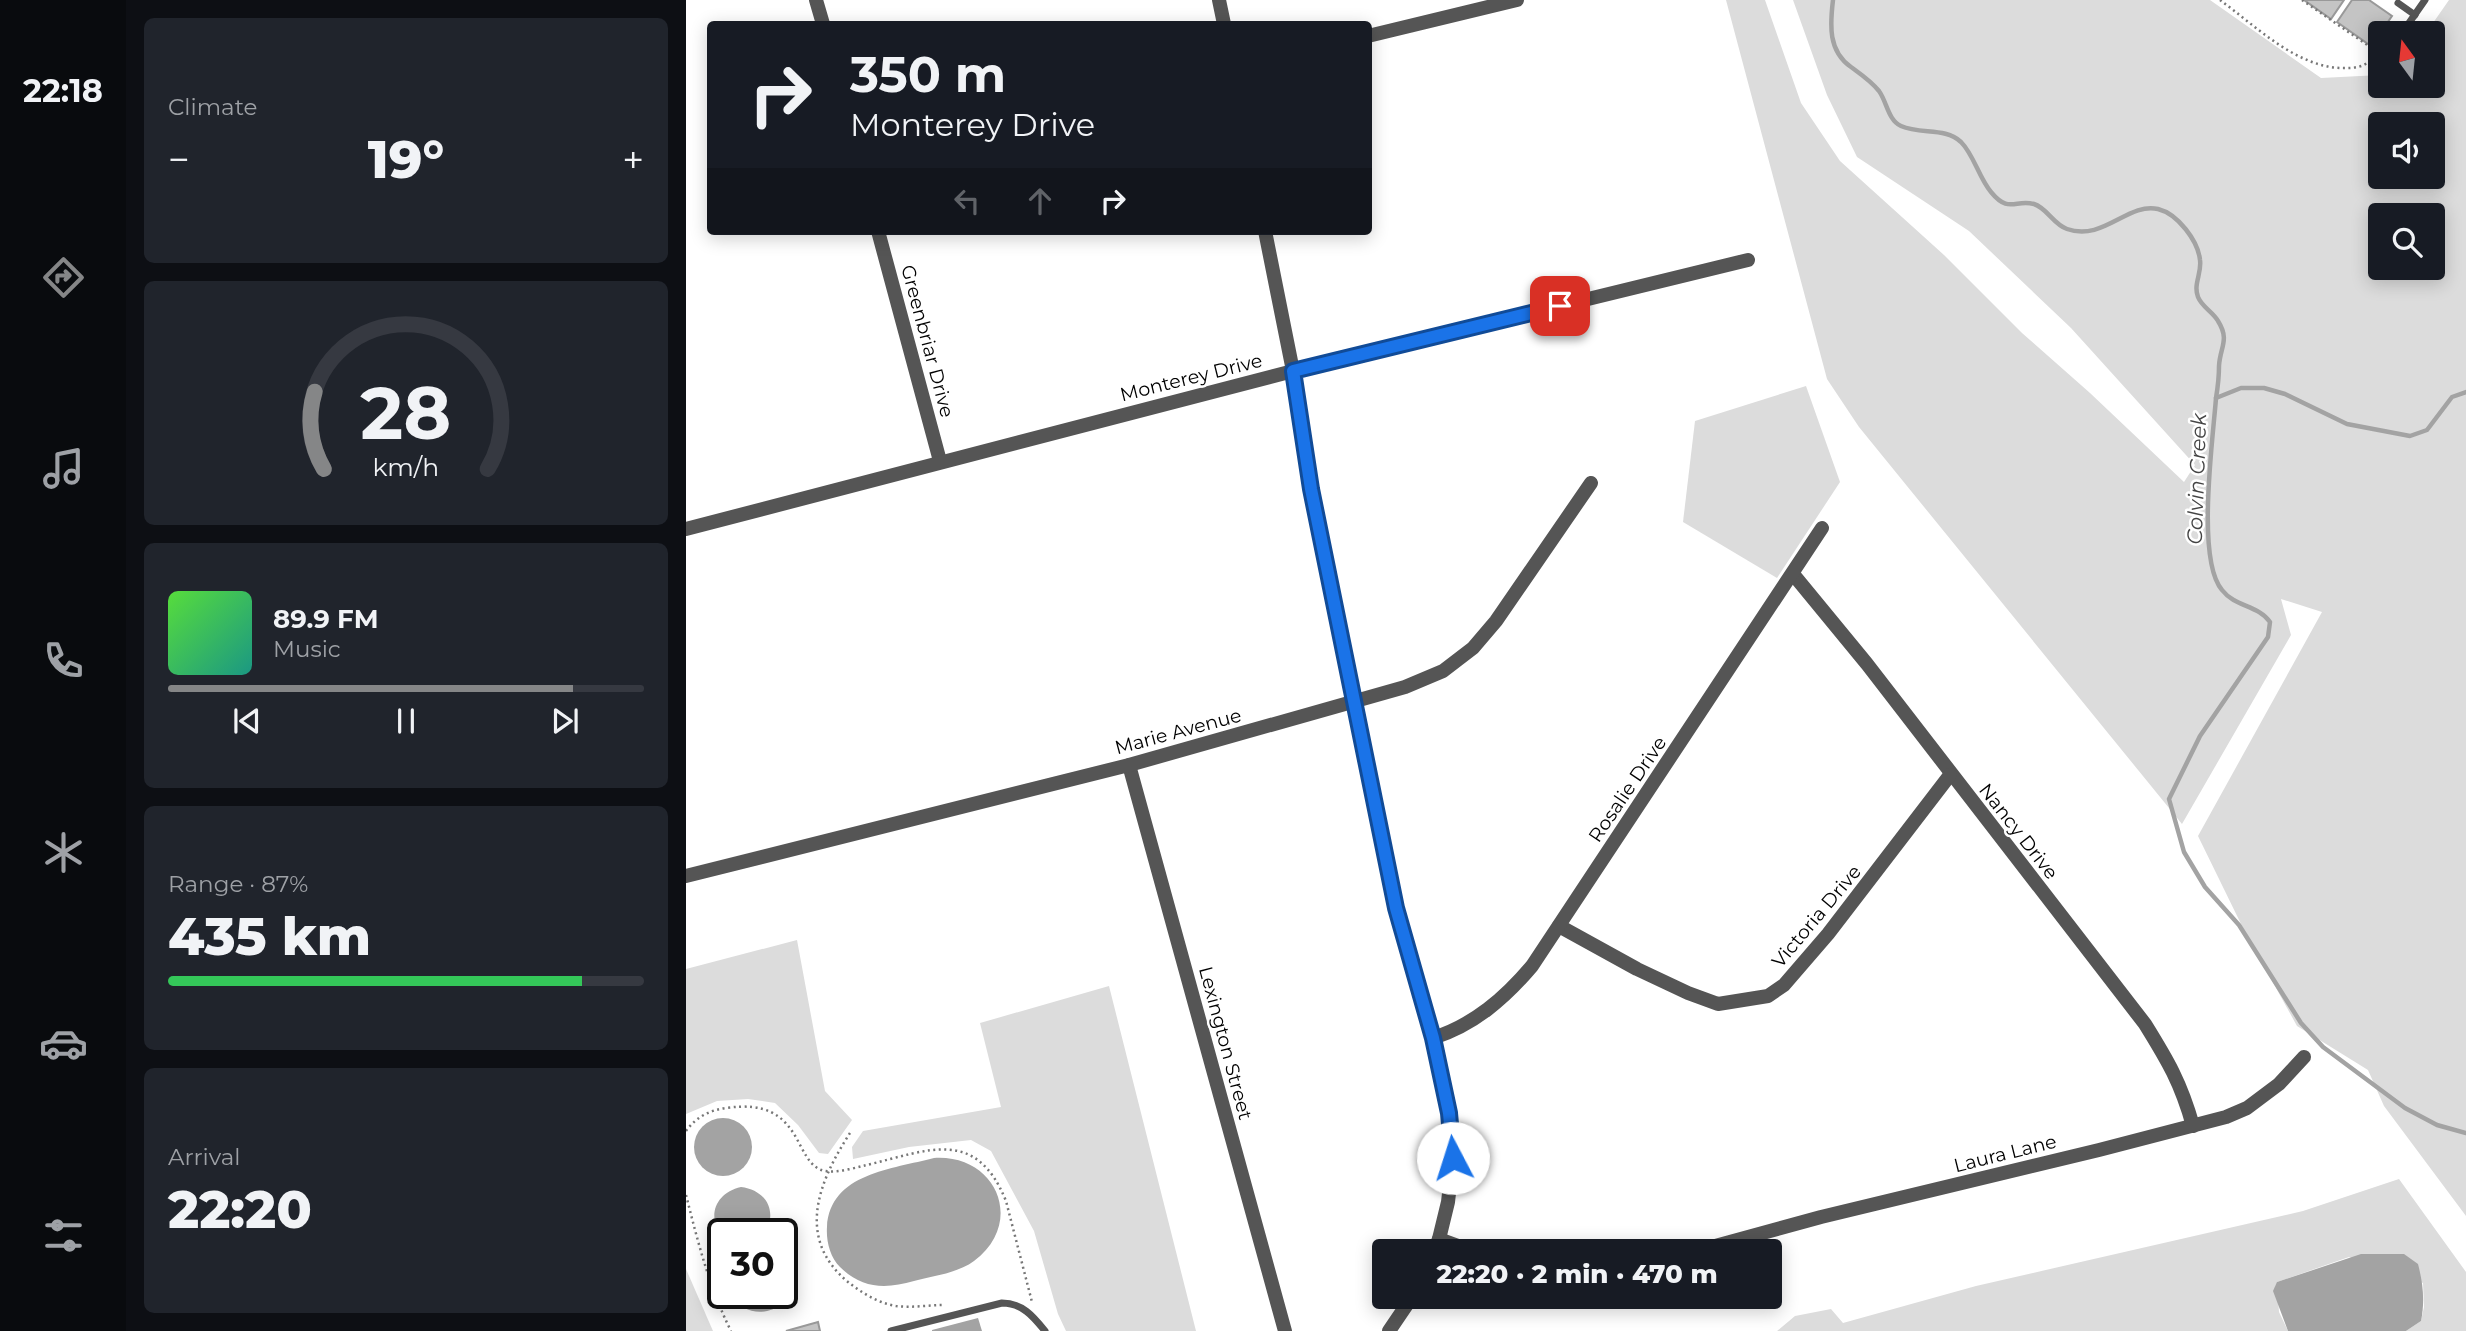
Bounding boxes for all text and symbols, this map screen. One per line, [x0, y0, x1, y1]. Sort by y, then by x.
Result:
north arrow [2368, 21, 2445, 98]
map controls [2368, 21, 2445, 280]
text: 350 m [850, 45, 1006, 104]
icon: right [735, 49, 826, 140]
text: 22:18 [23, 71, 103, 110]
text: Climate [168, 93, 257, 121]
text: Monterey Drive [850, 105, 1095, 144]
button: sound [2368, 112, 2445, 189]
text: 19° [368, 128, 444, 191]
text: − [168, 136, 190, 183]
text: + [622, 136, 644, 183]
icon: left [948, 182, 986, 220]
icon: ahead [1021, 182, 1059, 220]
icon: right [1094, 182, 1132, 220]
button: search [2368, 203, 2445, 280]
icon: directions [39, 253, 88, 302]
street label: Greenbriar Drive [896, 262, 959, 420]
pin [1530, 276, 1590, 336]
icon: arrive [1541, 287, 1579, 325]
street label: Monterey Drive [1118, 349, 1264, 406]
text: 28 [361, 369, 452, 457]
water label: Colvin Creek [2182, 411, 2211, 545]
icon: music [39, 444, 88, 493]
text: km/h [373, 452, 439, 482]
text: 89.9 FM [273, 603, 379, 635]
text: Music [273, 635, 341, 663]
icon: phone [39, 636, 88, 685]
icon: previous [228, 702, 266, 740]
icon: pause [387, 702, 425, 740]
icon: next [546, 702, 584, 740]
street label: Marie Avenue [1112, 704, 1244, 759]
street label: Rosalie Drive [1584, 732, 1671, 847]
street label: Nancy Drive [1974, 779, 2063, 884]
icon: climate [39, 828, 88, 877]
street label: Victoria Drive [1767, 860, 1866, 972]
text: Range · 87% [168, 870, 308, 898]
text: 435 km [168, 905, 371, 968]
street label: Lexington Street [1194, 964, 1257, 1123]
icon: car [39, 1019, 88, 1068]
position arrow [1416, 1121, 1490, 1195]
street label: Laura Lane [1951, 1130, 2059, 1177]
text: Arrival [168, 1143, 241, 1171]
text: 22:20 [168, 1178, 312, 1241]
icon: filters [39, 1211, 88, 1260]
speed limit sign: 30 [707, 1218, 798, 1309]
text: 22:20 · 2 min · 470 m [1436, 1258, 1718, 1290]

